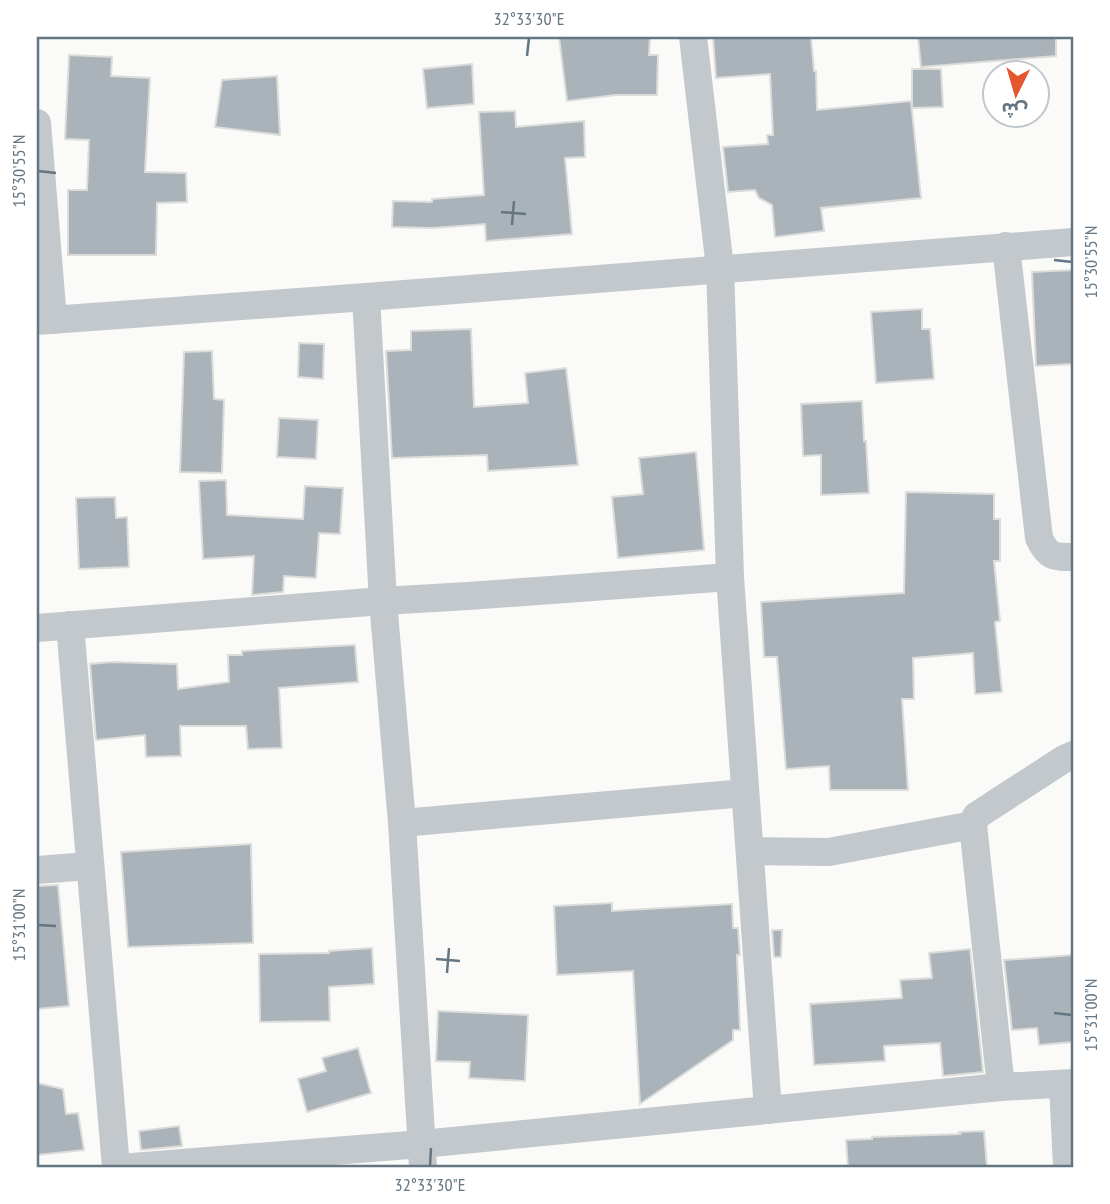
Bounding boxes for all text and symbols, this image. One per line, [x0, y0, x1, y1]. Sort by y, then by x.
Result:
text: 32°33'30"E [494, 7, 564, 30]
north arrow [981, 60, 1050, 130]
text: ش [1001, 98, 1029, 124]
text: 15°30'55"N [7, 135, 30, 207]
text: 15°30'55"N [1079, 226, 1102, 298]
text: 15°31'00"N [7, 889, 30, 961]
text: 15°31'00"N [1079, 979, 1102, 1051]
text: 32°33'30"E [395, 1173, 465, 1196]

